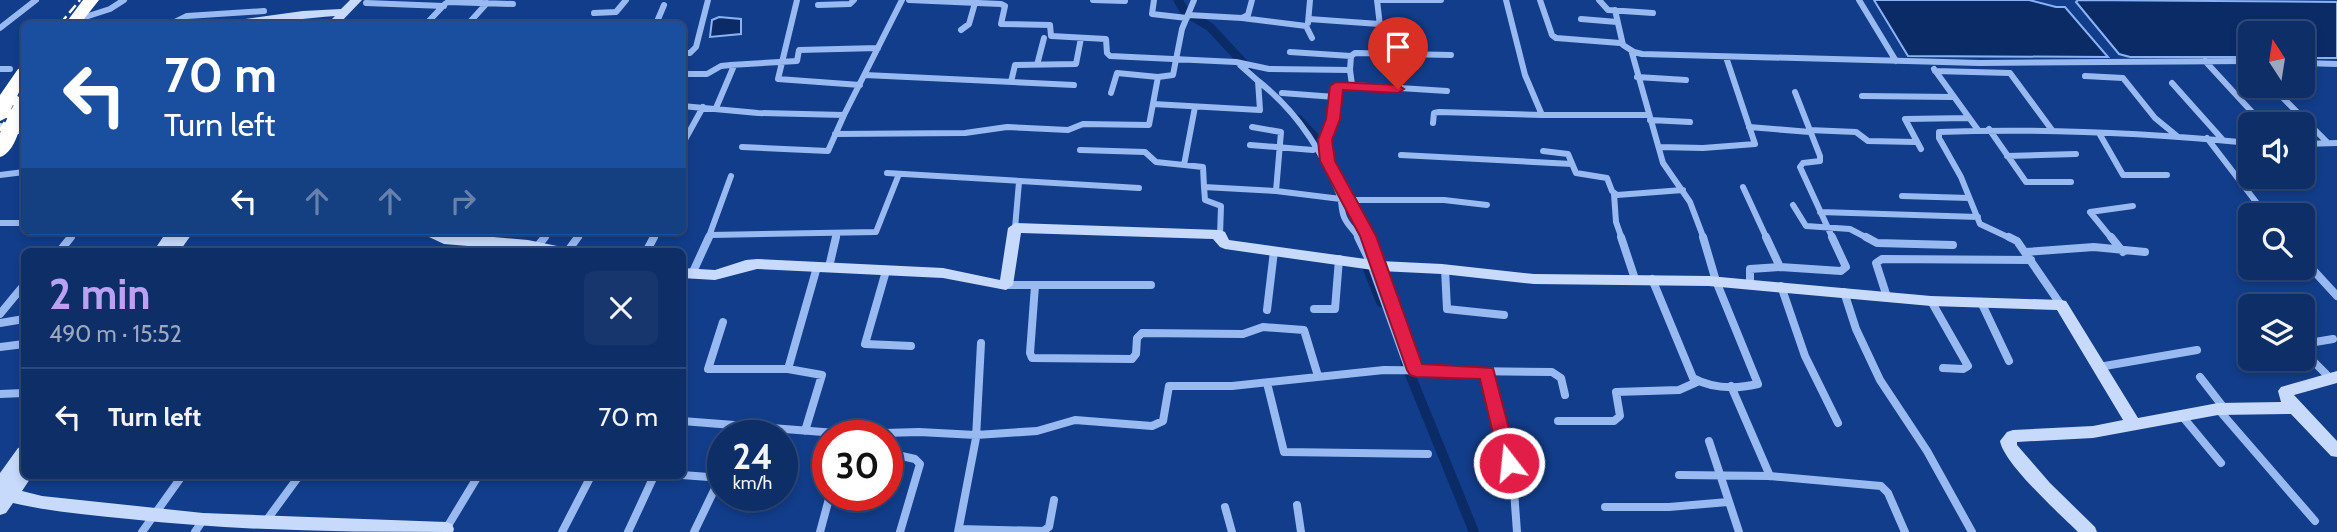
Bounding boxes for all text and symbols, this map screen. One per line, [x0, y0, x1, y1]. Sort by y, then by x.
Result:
pin [1368, 17, 1428, 89]
north arrow [2238, 21, 2315, 98]
map controls [2238, 21, 2315, 371]
icon: arrive [1379, 28, 1417, 66]
text: 70 m [164, 45, 277, 104]
icon: left [49, 49, 140, 140]
text: Turn left [164, 105, 275, 144]
button: sound [2238, 112, 2315, 189]
icon: left [225, 182, 263, 220]
icon: ahead [298, 182, 336, 220]
icon: ahead [371, 182, 409, 220]
icon: right [444, 182, 482, 220]
button: search [2238, 203, 2315, 280]
text: 2 min [49, 268, 150, 320]
button: close [584, 271, 658, 345]
button: layers [2238, 294, 2315, 371]
text: 490 m · 15:52 [49, 320, 182, 348]
icon: left [49, 398, 87, 436]
text: Turn left [108, 401, 201, 433]
text: 70 m [598, 401, 658, 433]
speed limit sign: 30 [812, 420, 903, 511]
position arrow [1472, 426, 1546, 500]
text: 24 [732, 435, 773, 478]
text: km/h [733, 472, 772, 494]

